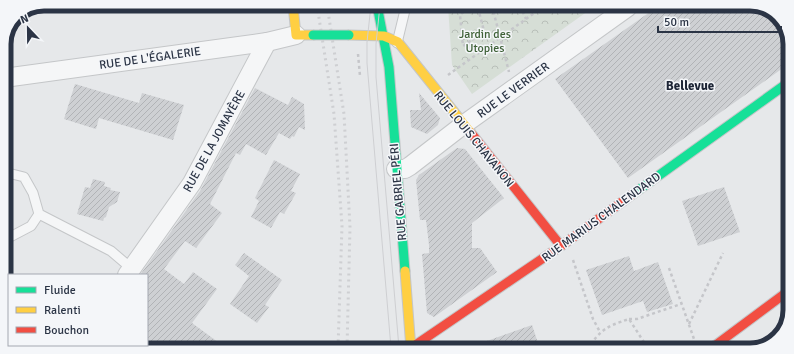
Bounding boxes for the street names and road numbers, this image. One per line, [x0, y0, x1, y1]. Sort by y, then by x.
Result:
street label: RUE DE L'ÉGALERIE [98, 44, 202, 73]
street label: RUE LE VERRIER [474, 59, 552, 122]
street label: RUE DE LA JOMAYÈRE [180, 87, 249, 195]
street label: RUE LOUIS CHAVANON [430, 88, 517, 190]
street label: RUE GABRIEL PÉRI [387, 143, 410, 241]
street label: RUE MARIUS CHALENDARD [539, 169, 664, 266]

